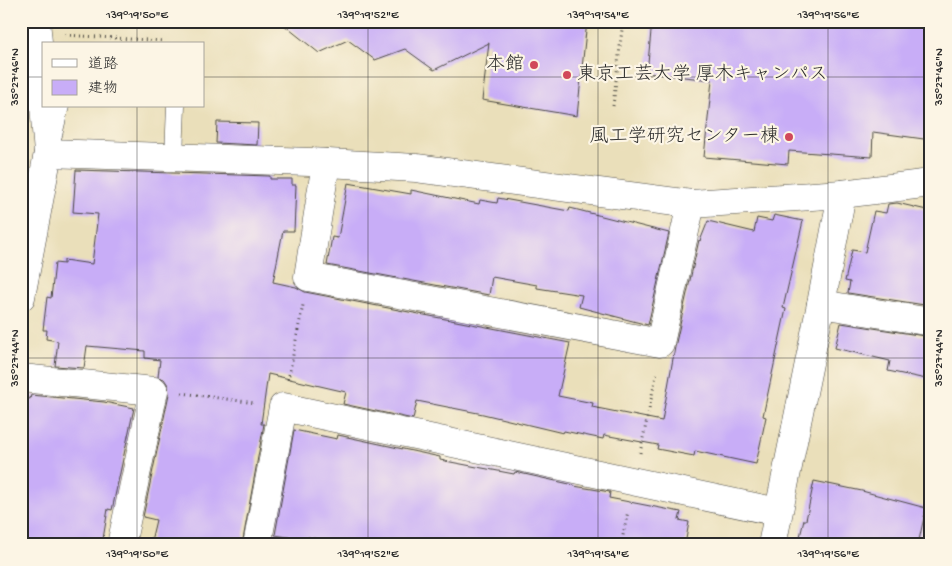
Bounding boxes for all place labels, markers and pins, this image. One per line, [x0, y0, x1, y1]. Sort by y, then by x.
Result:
place label: 本館 [486, 53, 524, 77]
marker: 本館 [528, 59, 540, 71]
place label: 東京工芸大学 厚木キャンパス [577, 63, 828, 87]
marker: 東京工芸大学 厚木キャンパス [561, 69, 573, 81]
place label: 風工学研究センター棟 [590, 125, 779, 149]
marker: 風工学研究センター棟 [783, 131, 795, 143]

